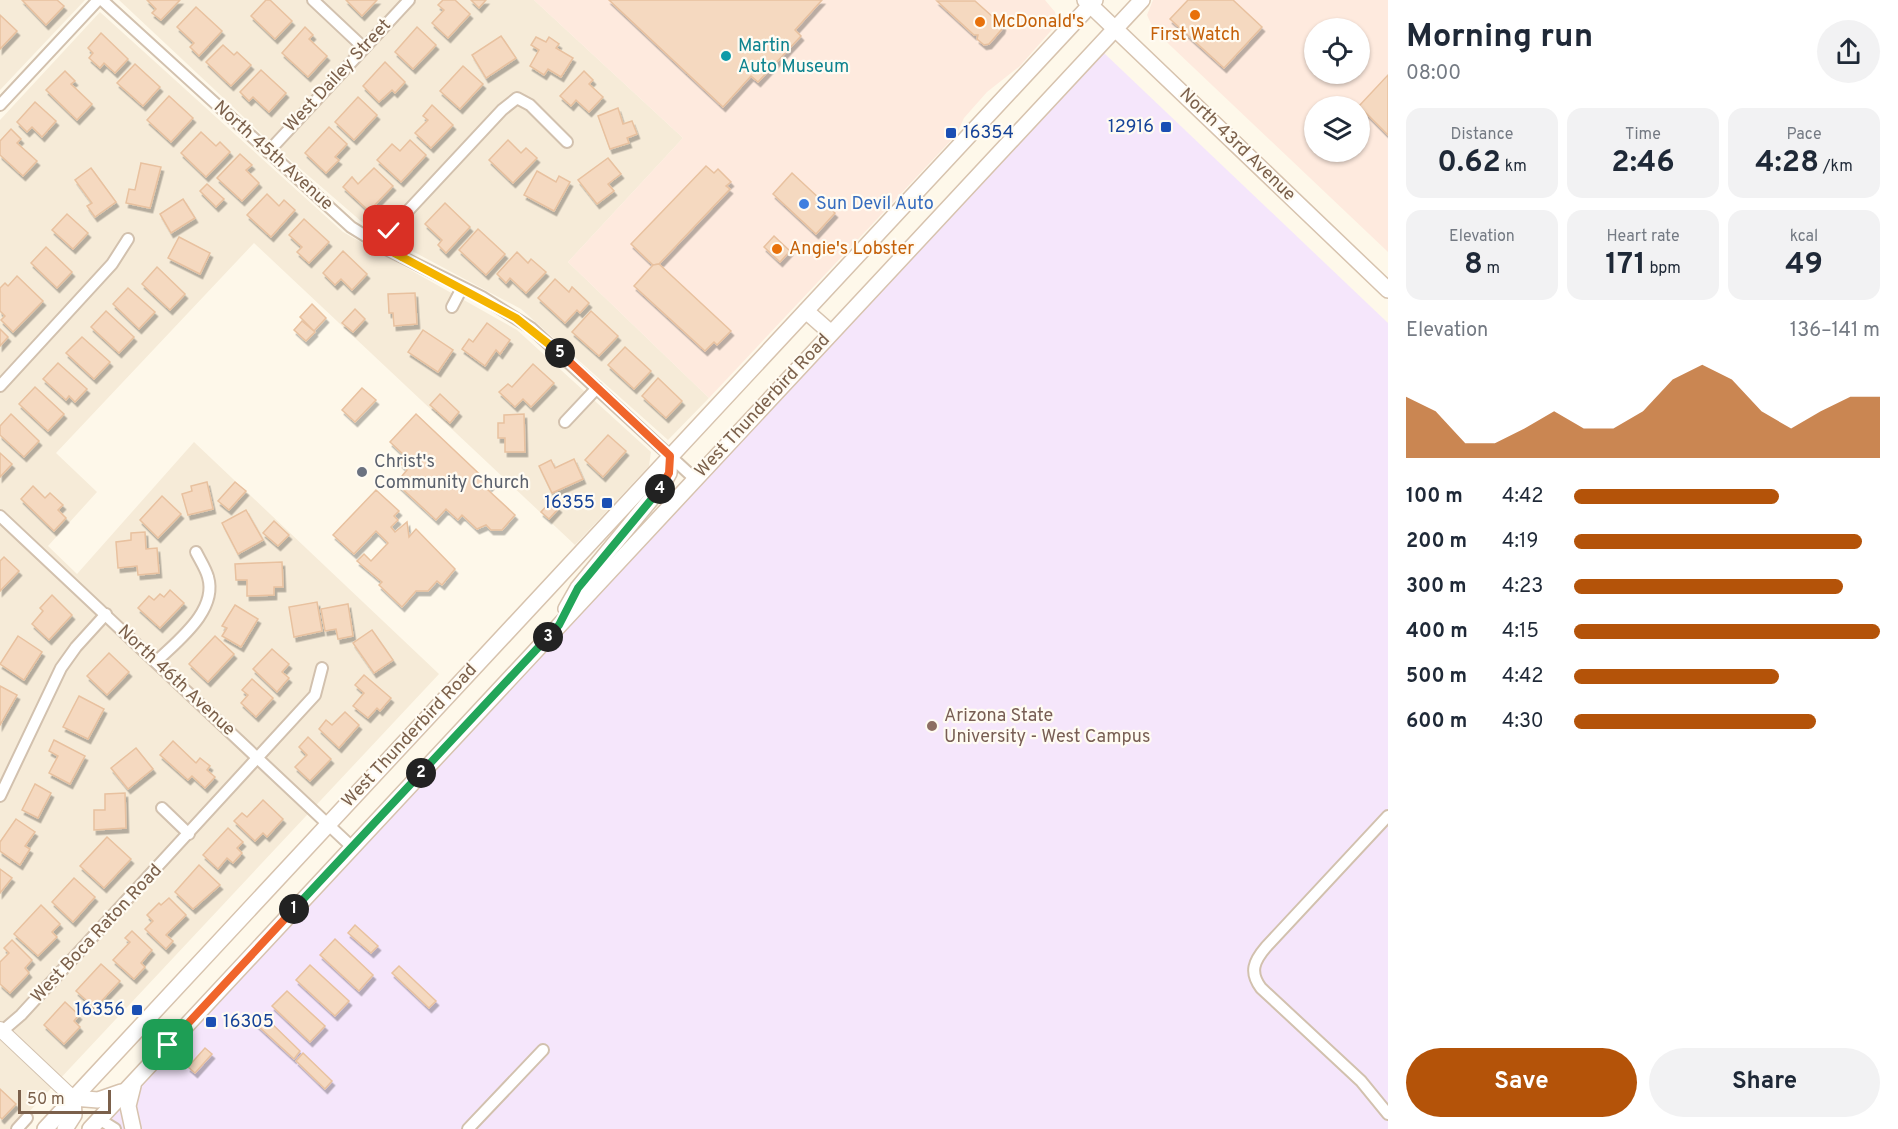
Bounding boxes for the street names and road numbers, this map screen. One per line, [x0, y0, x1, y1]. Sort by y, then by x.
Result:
street label: West Dailey Street [279, 14, 397, 138]
street label: North 43rd Avenue [1174, 84, 1300, 206]
street label: North 45th Avenue [208, 96, 338, 216]
street label: West Thunderbird Road [690, 329, 836, 483]
street label: North 46th Avenue [112, 620, 240, 742]
street label: West Thunderbird Road [337, 659, 483, 813]
street label: West Boca Raton Road [27, 860, 167, 1008]

